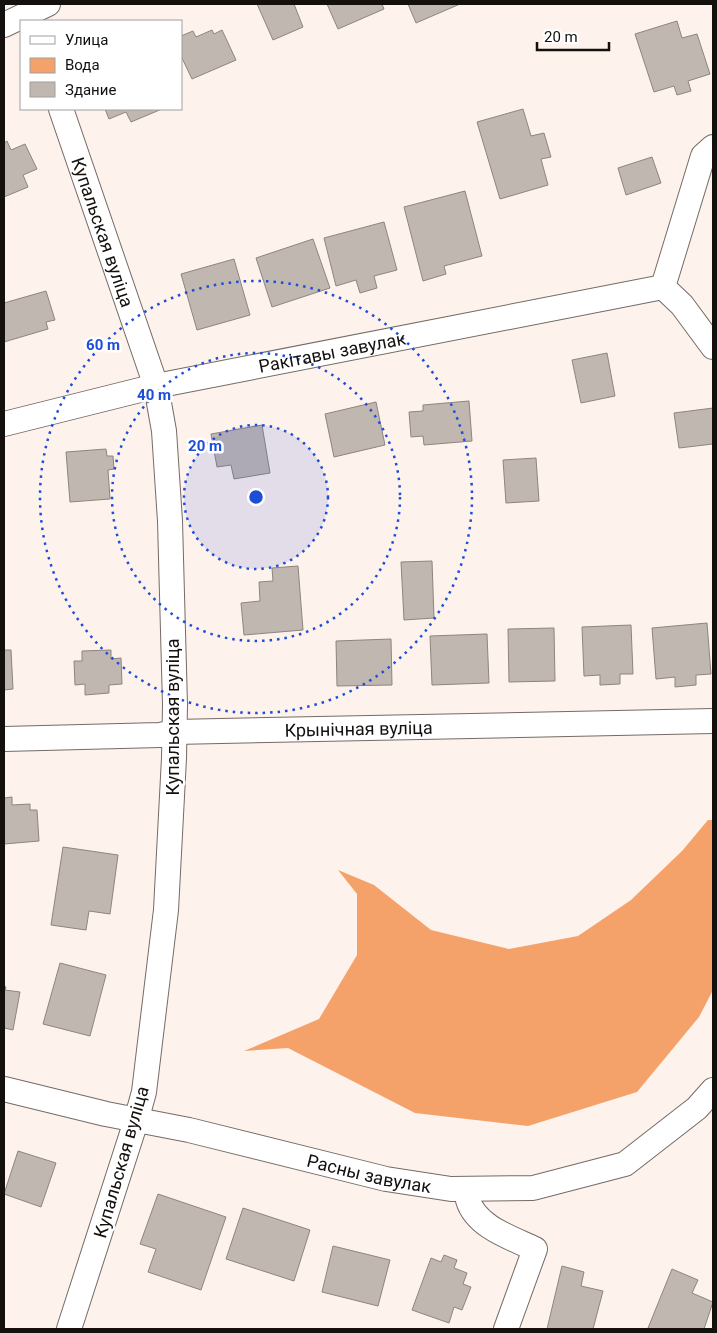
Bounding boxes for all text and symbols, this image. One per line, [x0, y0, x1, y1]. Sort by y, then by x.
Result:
legend [20, 20, 182, 110]
scale bar [537, 20, 610, 52]
text: 20 m [544, 28, 578, 46]
text: Улица [65, 31, 108, 49]
text: Вода [65, 56, 100, 74]
text: Здание [65, 81, 116, 99]
street label: Купальская вуліца [68, 154, 139, 310]
street label: Ракітавы завулак [257, 327, 408, 376]
text: 60 m [86, 336, 120, 354]
text: 40 m [137, 386, 171, 404]
text: 20 m [188, 437, 222, 455]
centre of rings [247, 488, 265, 506]
street label: Купальская вуліца [162, 639, 183, 795]
street label: Крынічная вуліца [284, 716, 433, 740]
street label: Купальская вуліца [89, 1084, 153, 1240]
street label: Расны завулак [305, 1149, 433, 1196]

